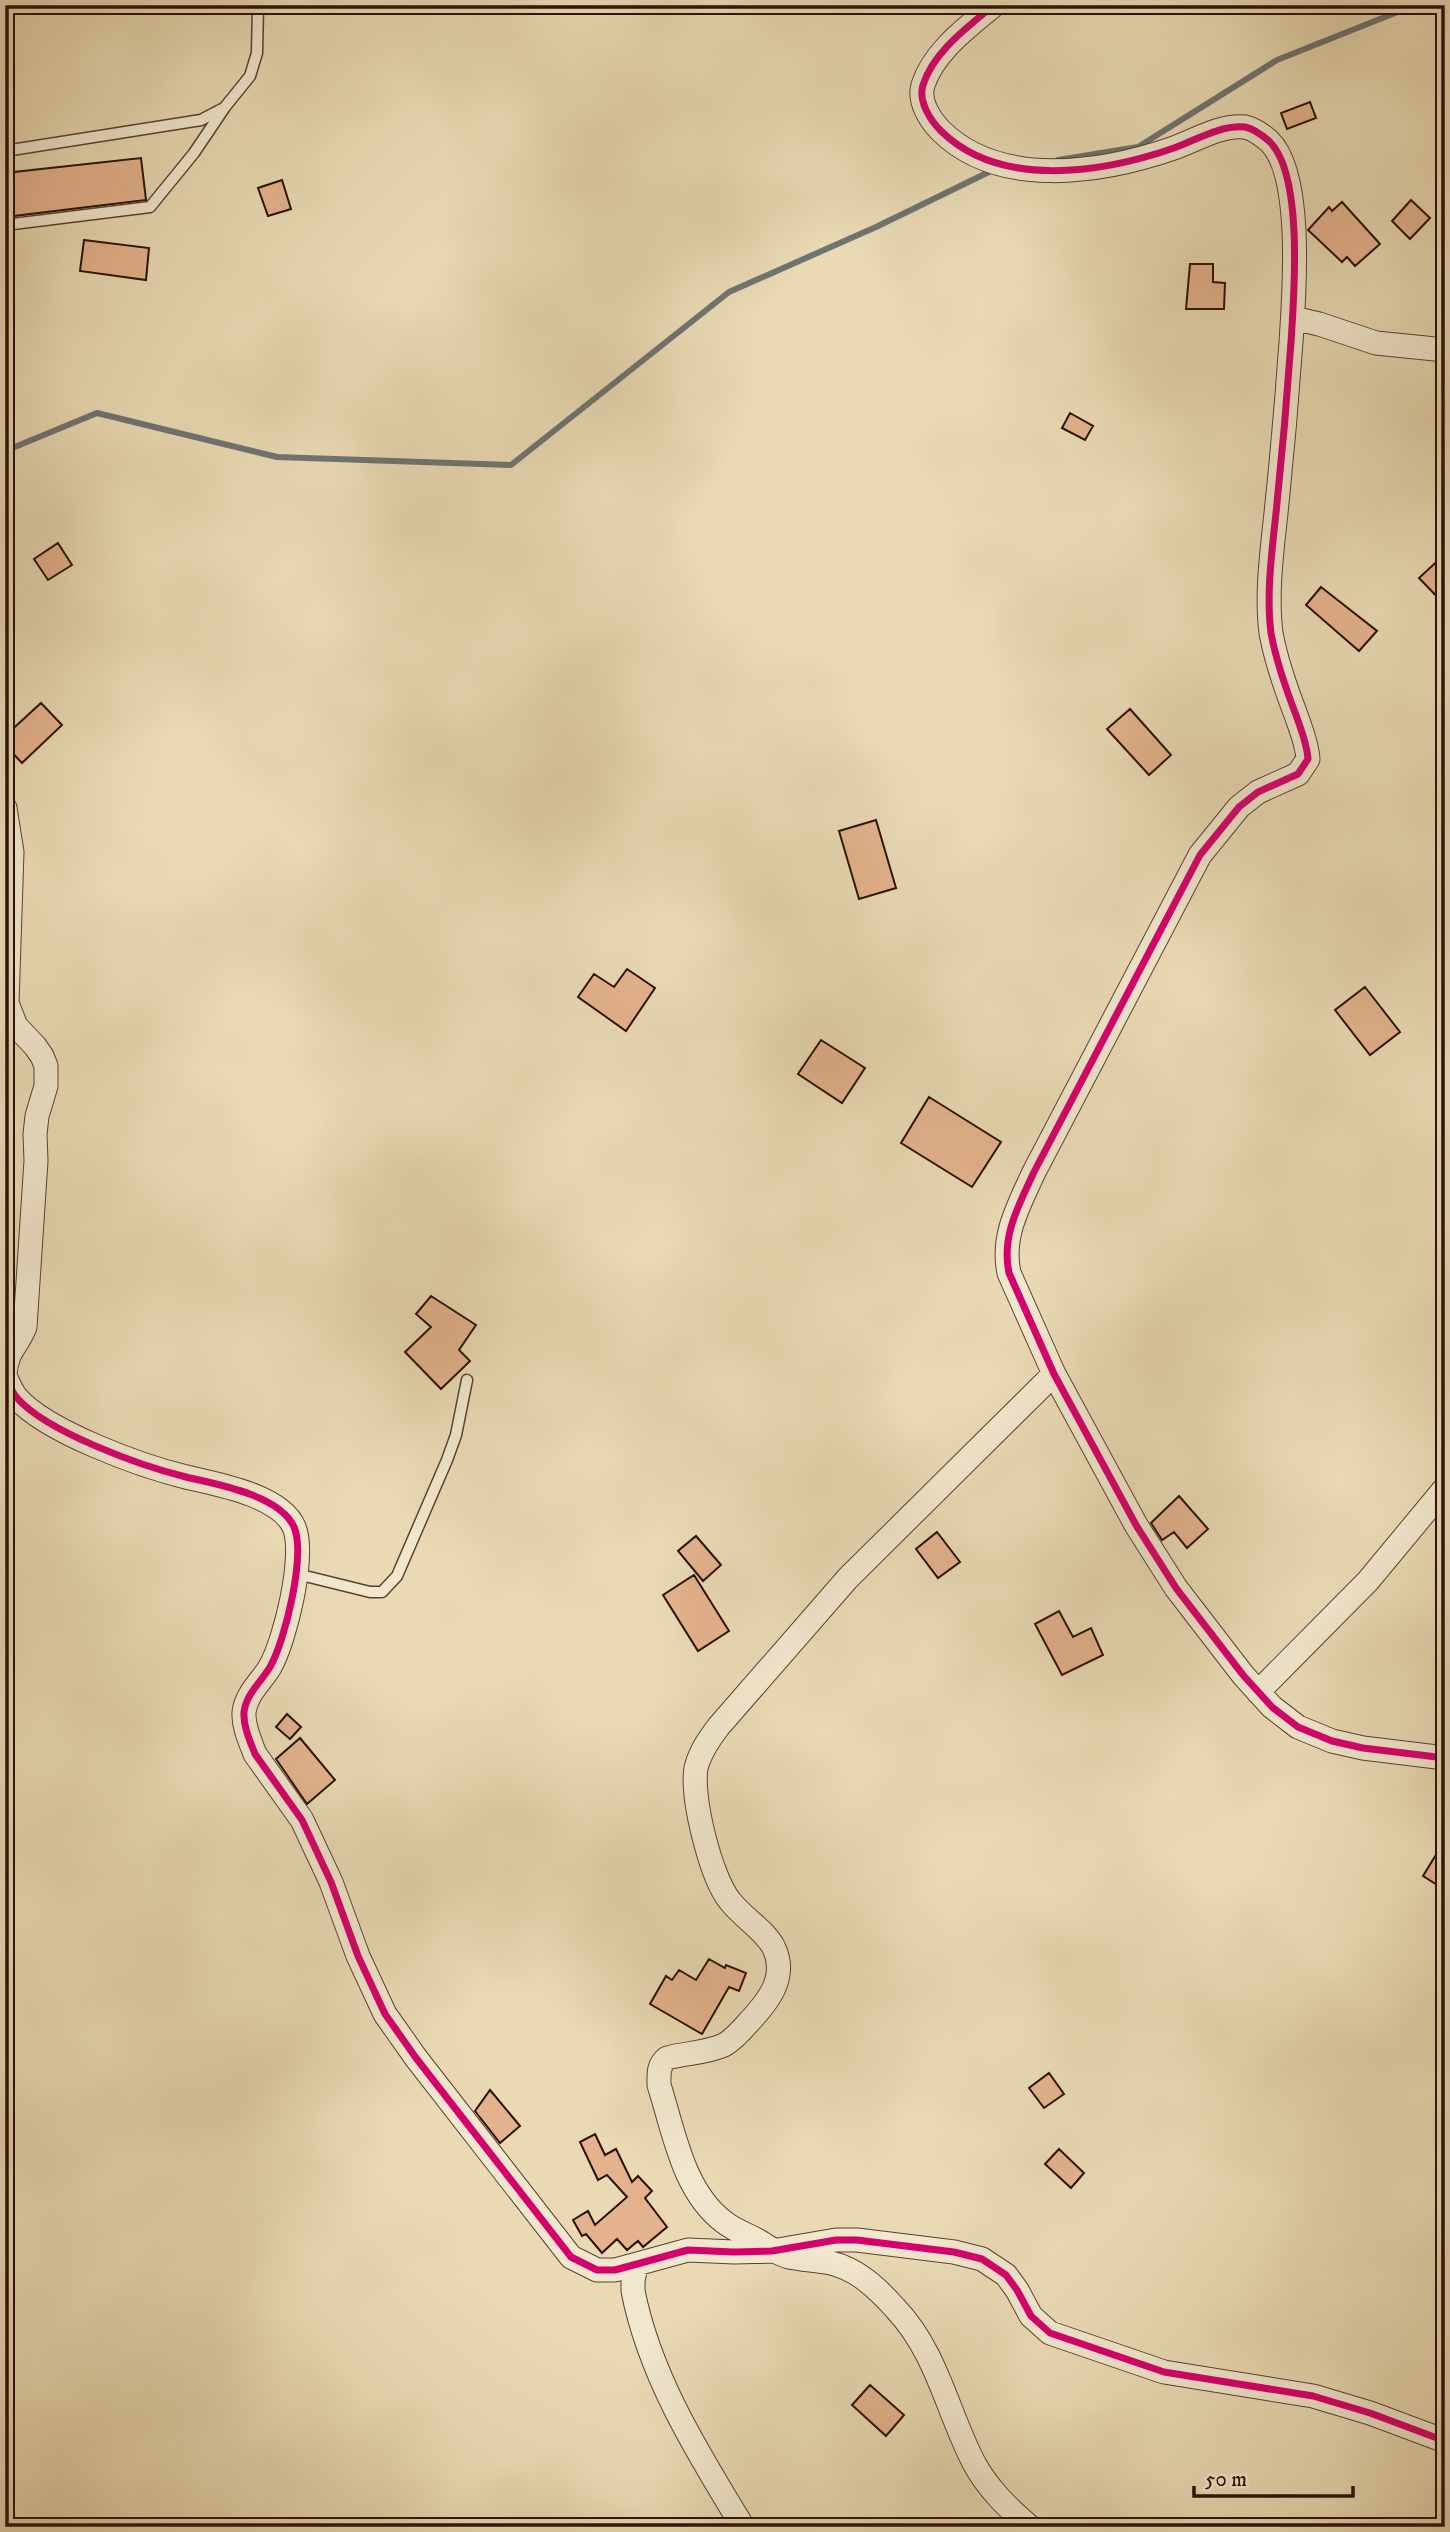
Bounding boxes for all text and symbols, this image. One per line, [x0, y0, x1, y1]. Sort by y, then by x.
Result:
scale bar [1194, 2455, 1354, 2499]
text: 50 m [1205, 2467, 1247, 2493]

